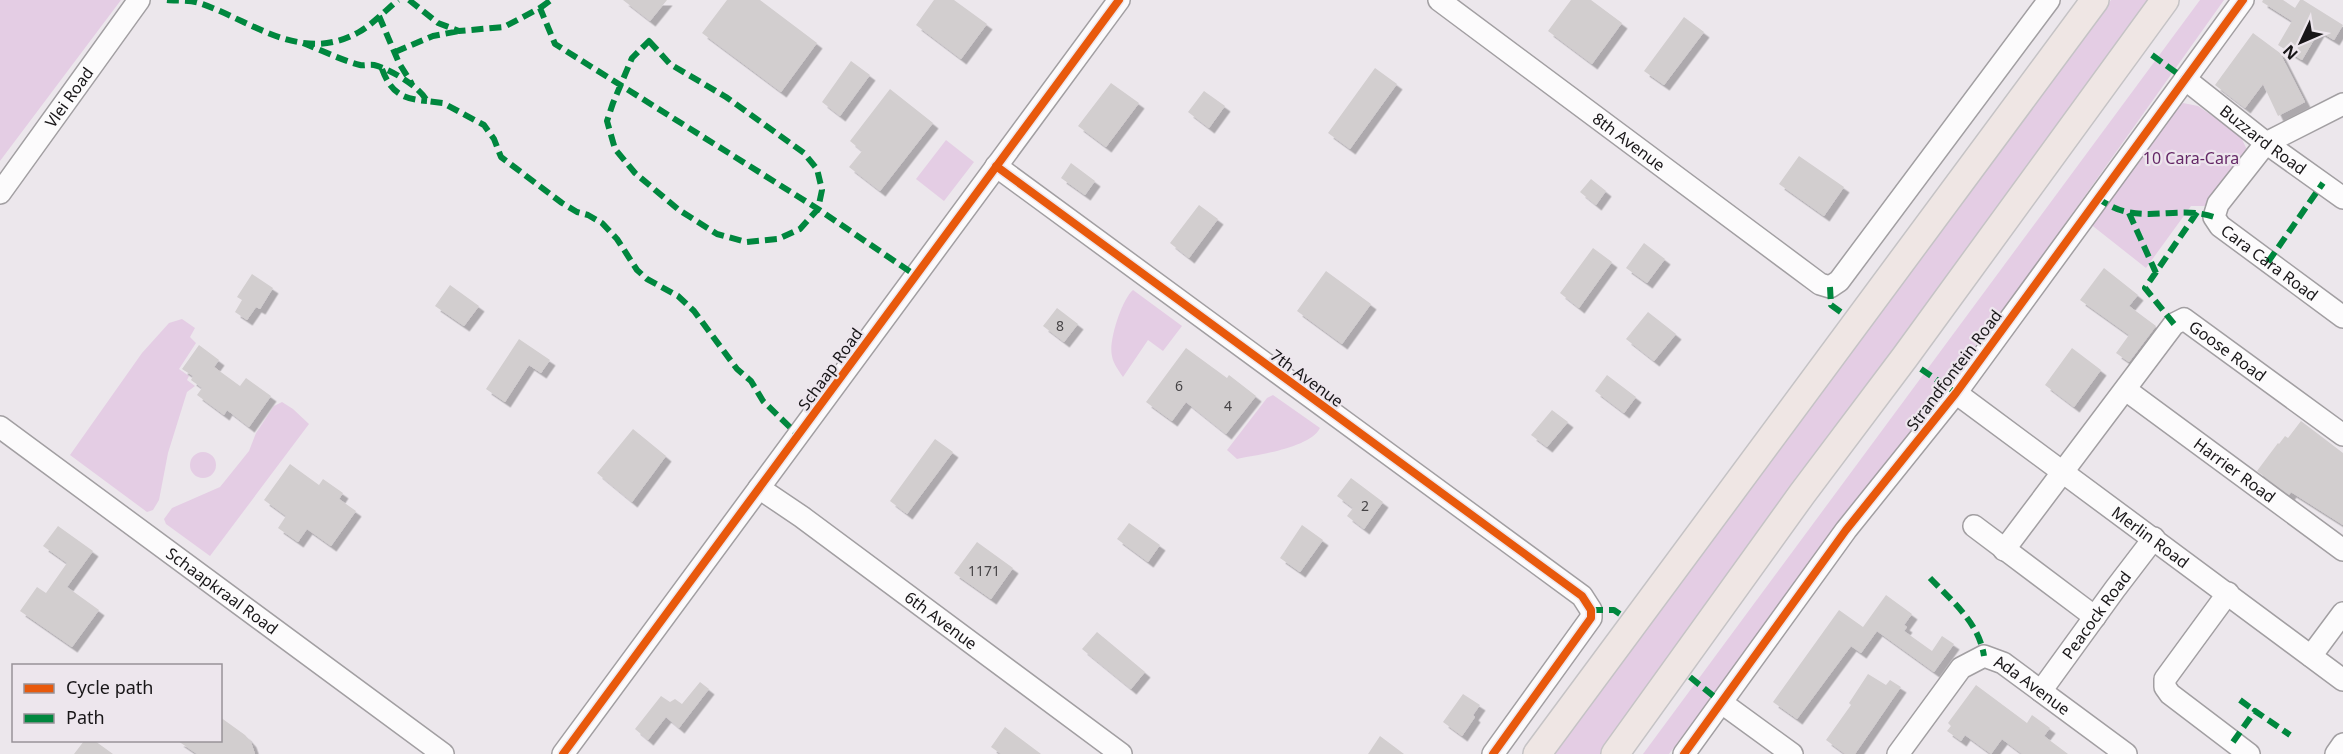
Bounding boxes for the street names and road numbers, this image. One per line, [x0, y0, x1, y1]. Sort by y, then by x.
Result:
street label: Vlei Road [40, 63, 98, 132]
street label: Buzzard Road [2215, 100, 2311, 179]
street label: 8th Avenue [1588, 107, 1670, 176]
street label: Cara Cara Road [2217, 219, 2323, 306]
street label: Strandfontein Road [1901, 305, 2007, 435]
street label: Goose Road [2185, 315, 2271, 386]
street label: Schaap Road [793, 323, 867, 415]
street label: 7th Avenue [1266, 344, 1348, 412]
street label: Harrier Road [2189, 433, 2280, 508]
street label: Merlin Road [2107, 501, 2193, 573]
street label: Schaapkraal Road [162, 542, 282, 639]
street label: Peacock Road [2057, 566, 2136, 663]
street label: 6th Avenue [900, 586, 982, 654]
street label: Ada Avenue [1991, 650, 2075, 720]

